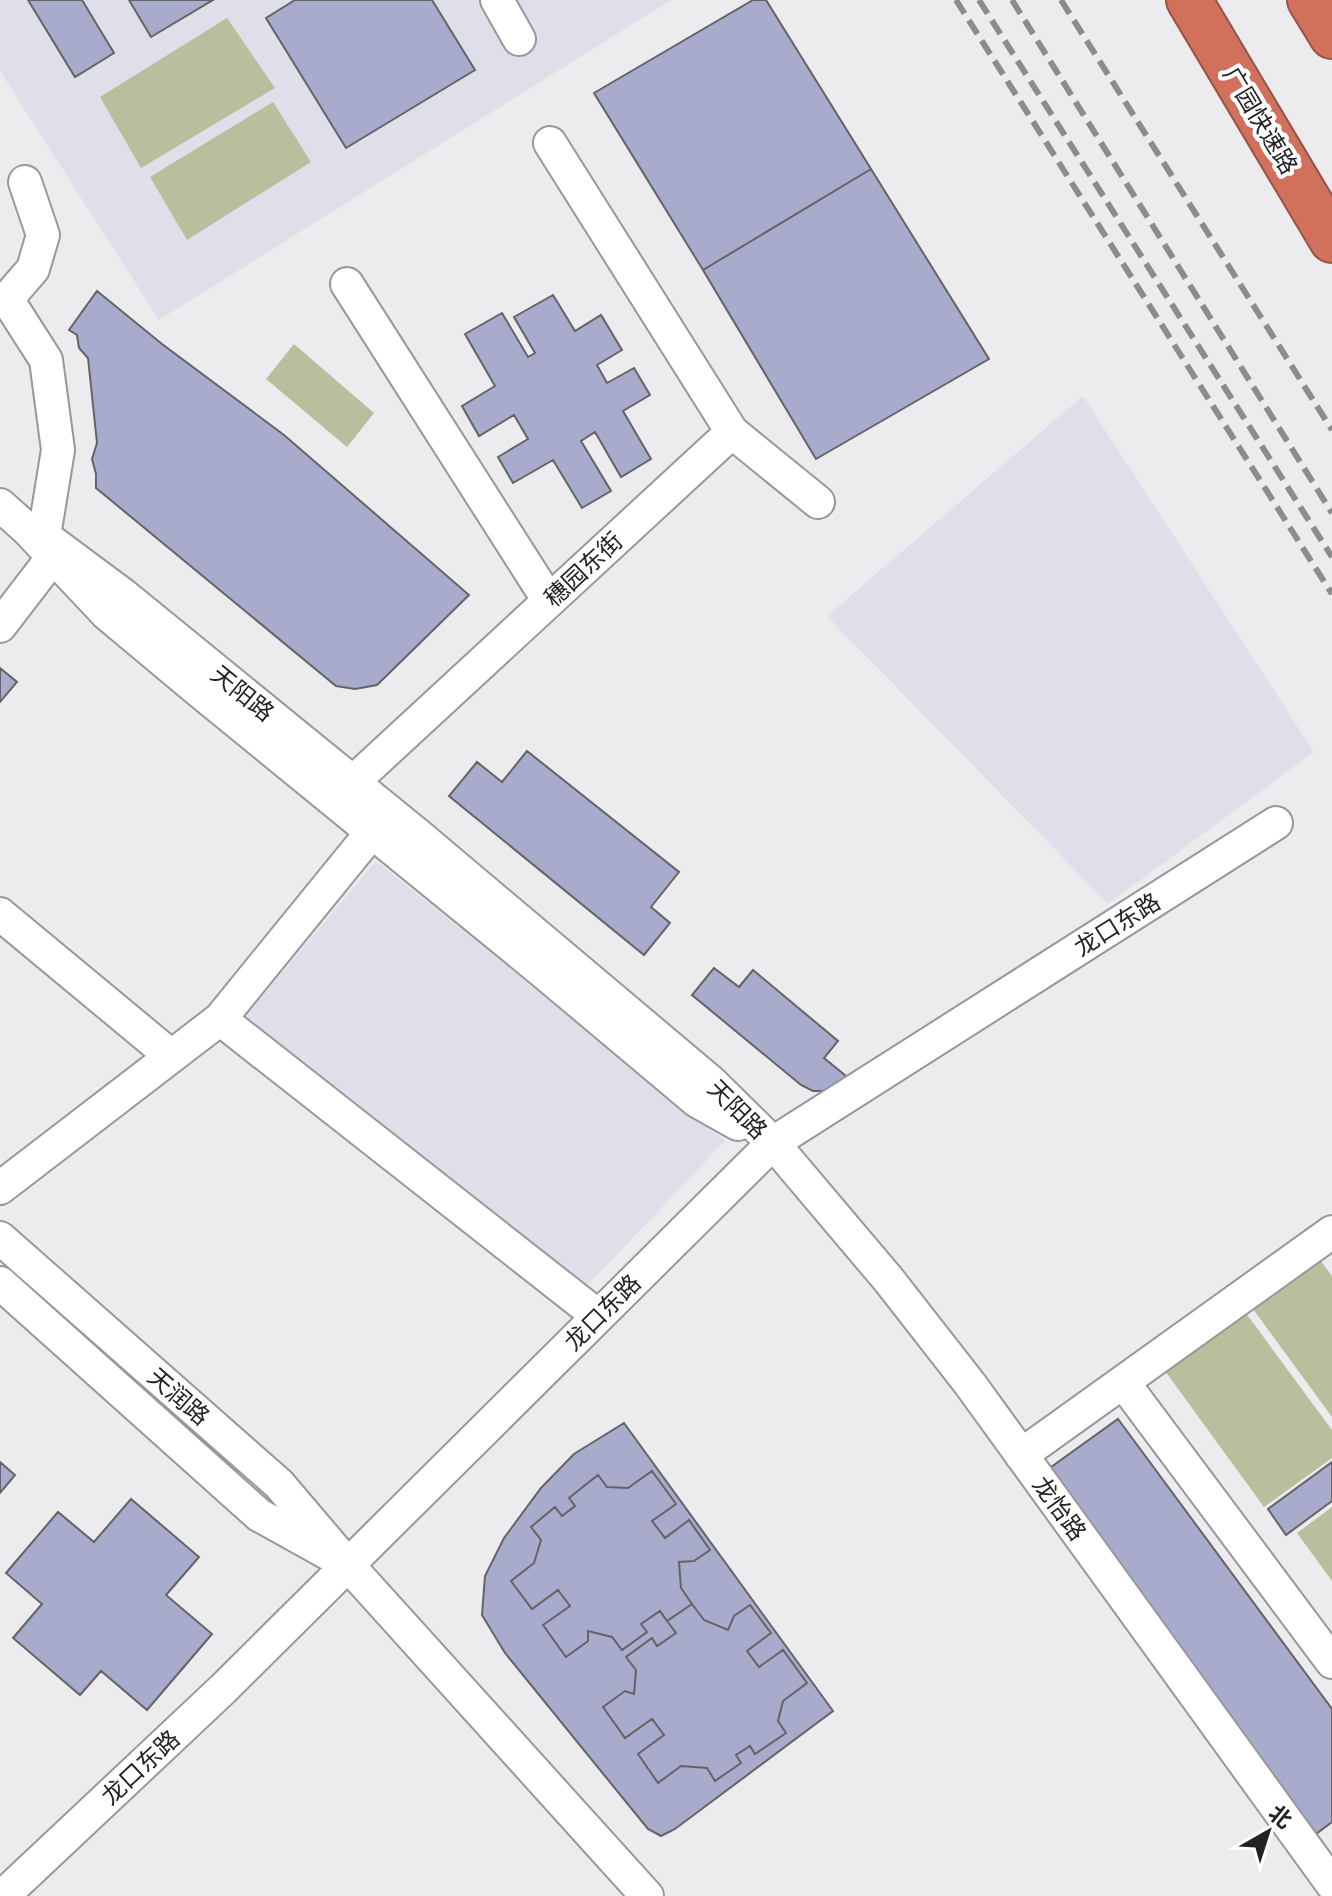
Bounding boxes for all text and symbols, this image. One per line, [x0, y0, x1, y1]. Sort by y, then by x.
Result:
street label: 广园快速路 [1215, 59, 1307, 181]
street label: 穗园东街 [536, 523, 630, 615]
street label: 天阳路 [204, 656, 282, 730]
street label: 龙口东路 [1067, 883, 1167, 965]
street label: 天阳路 [700, 1071, 776, 1147]
street label: 龙口东路 [555, 1265, 649, 1359]
street label: 天润路 [140, 1359, 218, 1433]
street label: 龙怡路 [1024, 1468, 1096, 1548]
street label: 龙口东路 [93, 1721, 187, 1813]
north arrow [1228, 1792, 1308, 1872]
text: 北 [1261, 1796, 1300, 1837]

